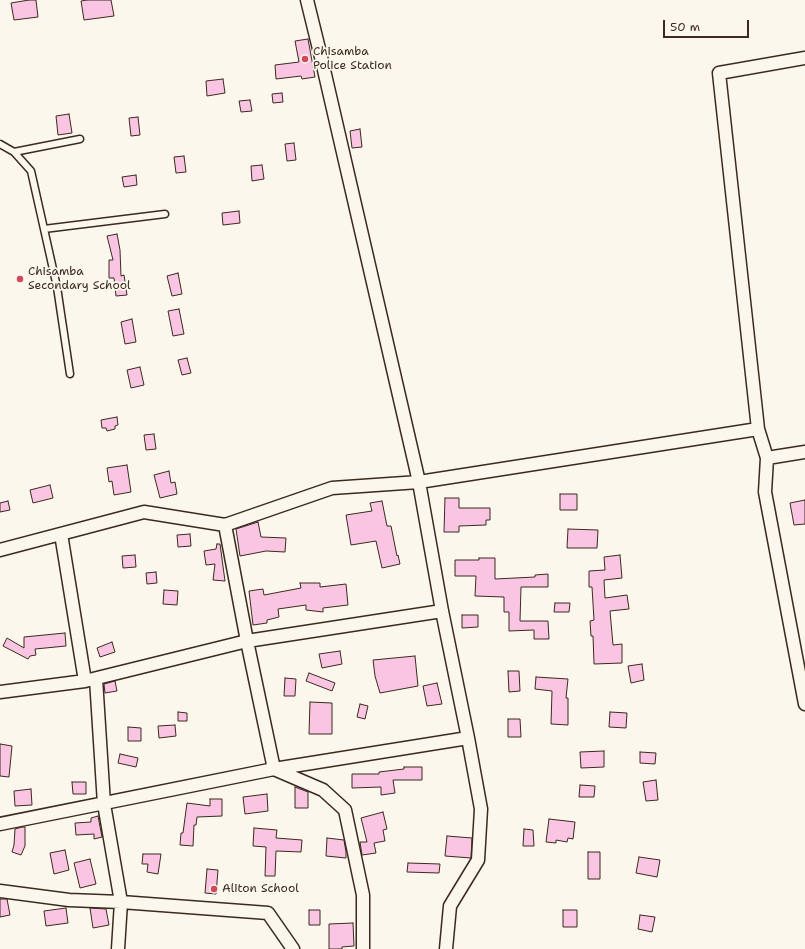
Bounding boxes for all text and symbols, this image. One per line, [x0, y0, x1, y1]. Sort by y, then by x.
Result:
scale bar [665, 12, 751, 38]
text: 50 m [670, 19, 700, 35]
place label: Chisamba Police Station [313, 45, 392, 73]
marker: Chisamba Police Station [300, 54, 310, 64]
place label: Chisamba Secondary School [28, 265, 131, 293]
marker: Chisamba Secondary School [15, 274, 25, 284]
place label: Aliton School [222, 882, 299, 896]
marker: Aliton School [209, 884, 219, 894]

